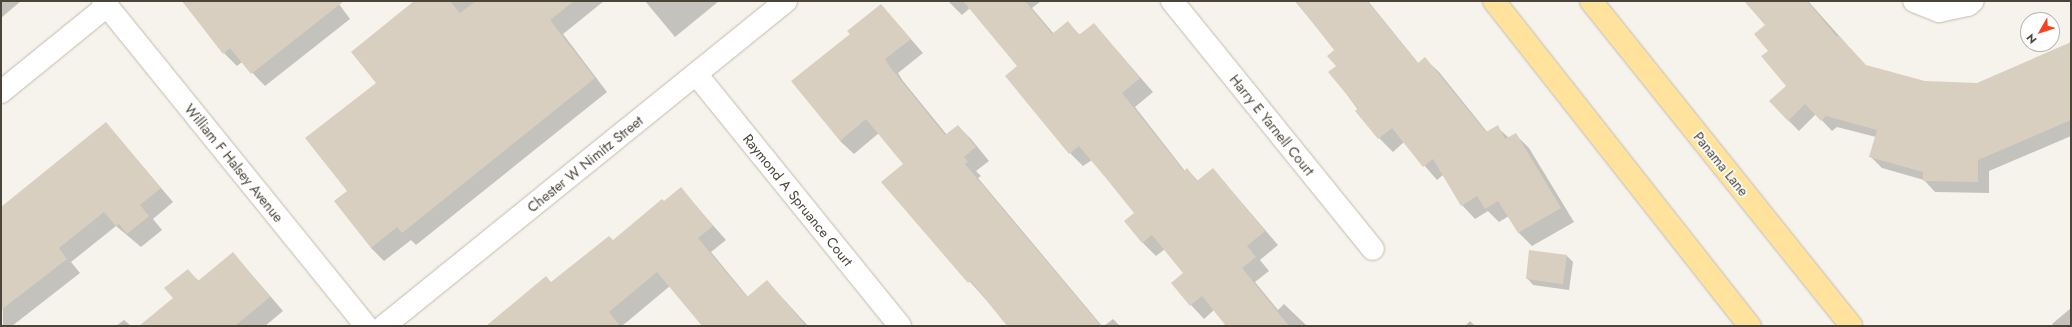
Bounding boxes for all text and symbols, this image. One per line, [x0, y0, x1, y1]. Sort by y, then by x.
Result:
north arrow [2020, 12, 2060, 52]
text: N [2022, 31, 2040, 47]
street label: Harry E Yarnell Court [1226, 71, 1318, 179]
street label: William F Halsey Avenue [181, 101, 287, 225]
street label: Chester W Nimitz Street [524, 112, 646, 216]
street label: Panama Lane [1690, 129, 1752, 199]
street label: Raymond A Spruance Court [740, 131, 856, 269]

